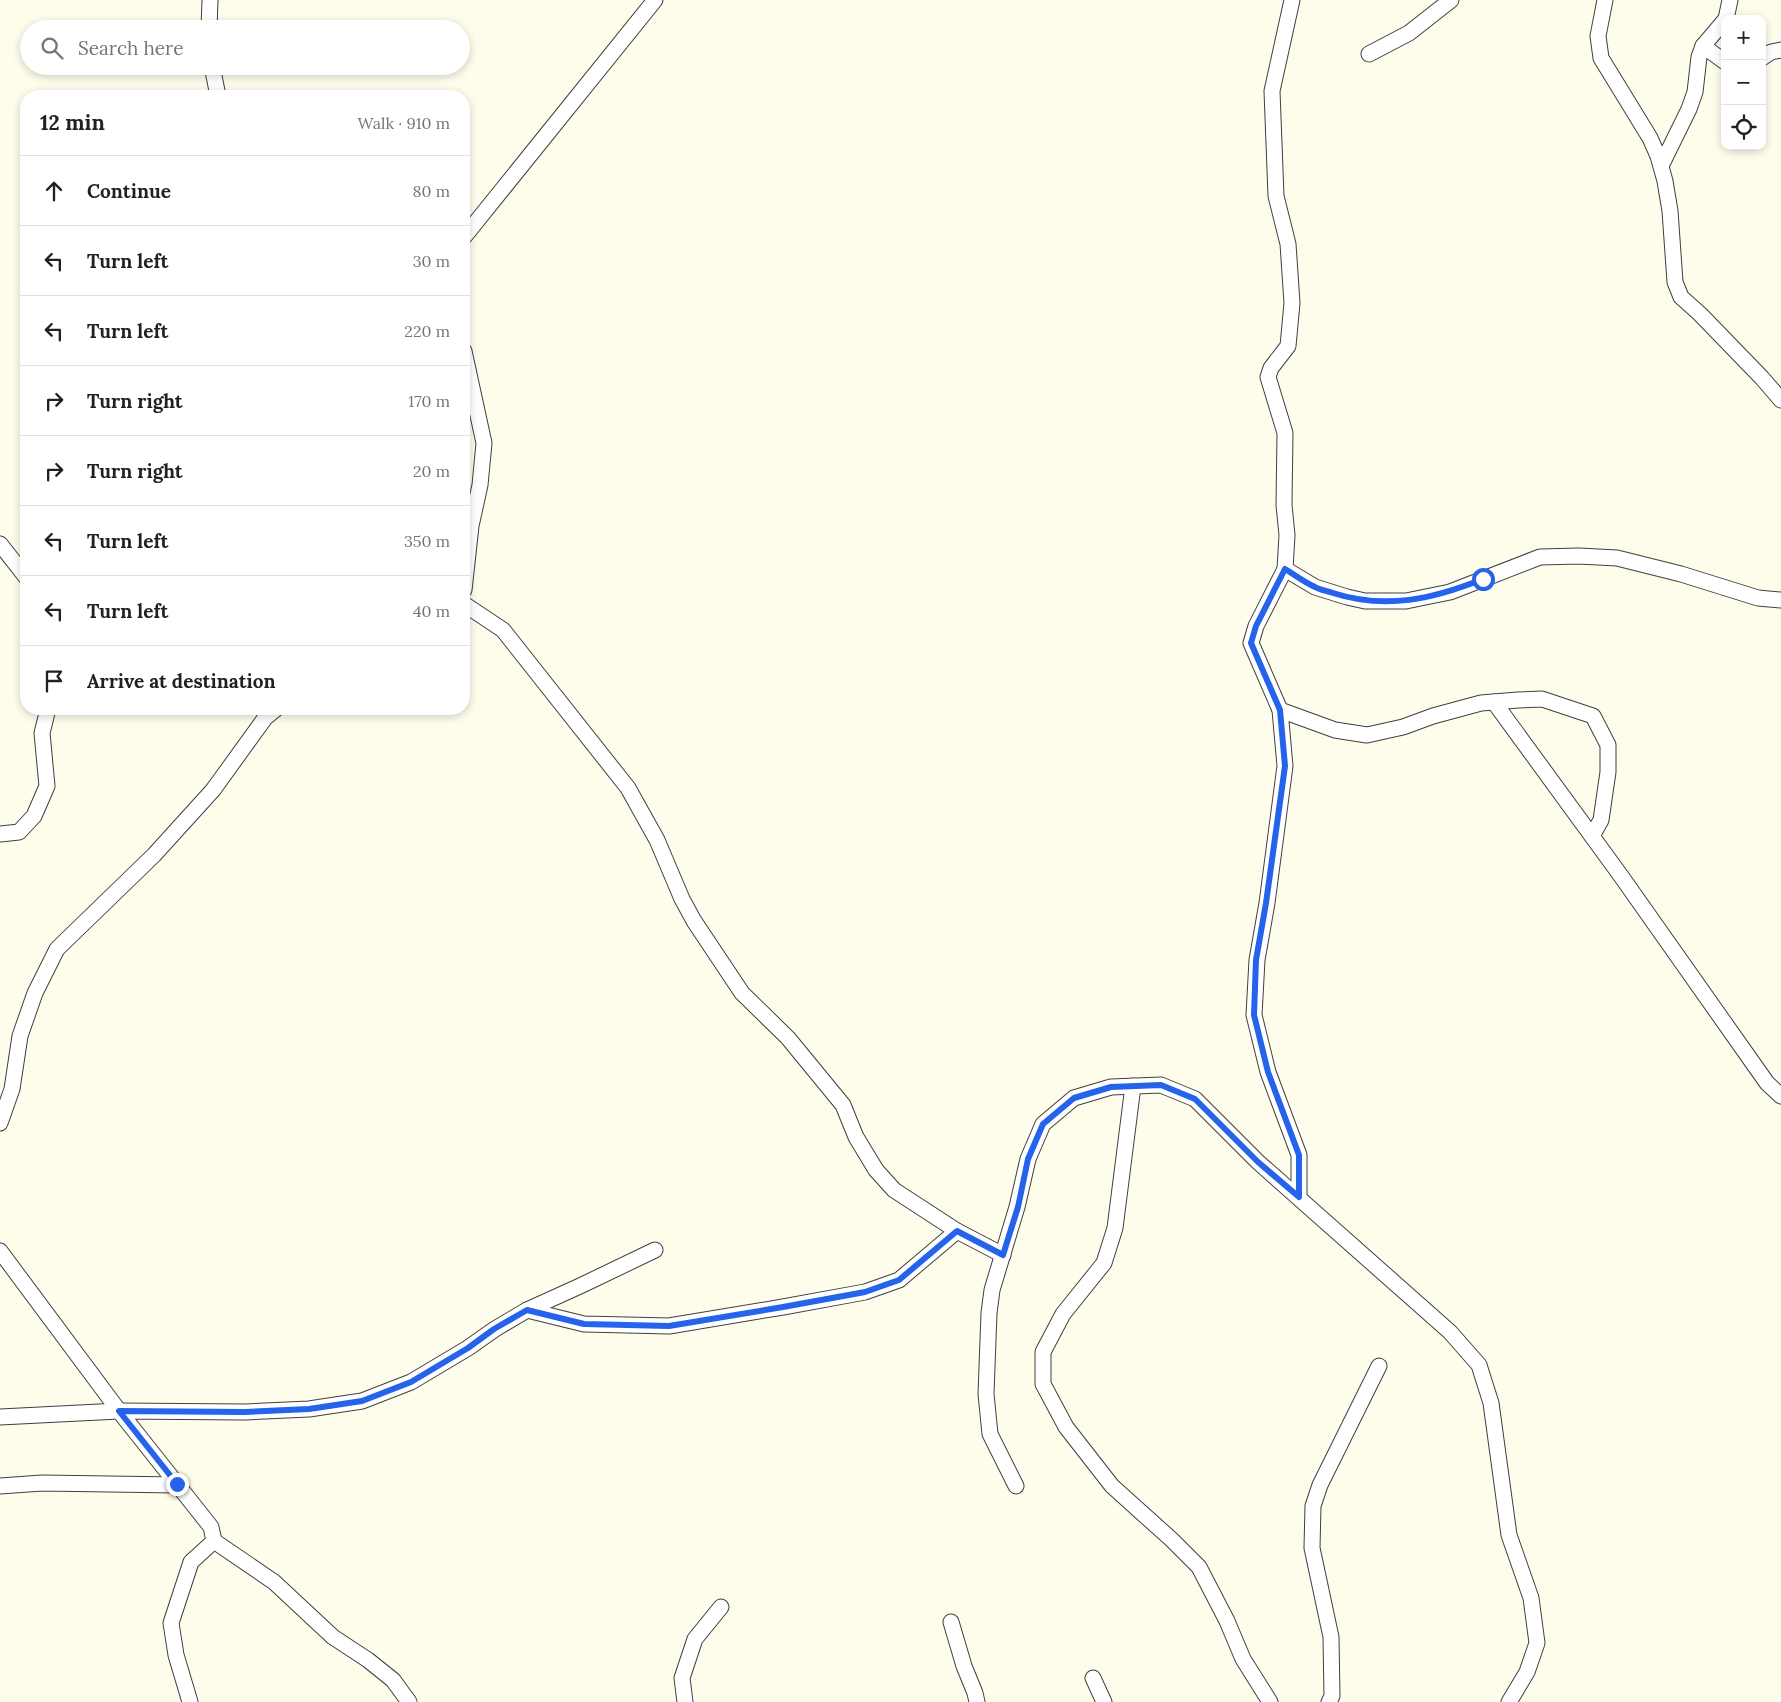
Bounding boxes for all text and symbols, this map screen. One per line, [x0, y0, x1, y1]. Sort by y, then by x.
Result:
map controls [1721, 15, 1766, 150]
button: + [1721, 15, 1766, 60]
search box [20, 20, 470, 75]
icon: search [38, 34, 66, 62]
text: Search here [78, 36, 184, 60]
button: − [1721, 60, 1766, 105]
button: locate [1721, 105, 1766, 150]
text: 12 min [40, 109, 105, 136]
text: Walk · 910 m [358, 113, 450, 133]
icon: ahead [40, 177, 68, 205]
text: Continue [87, 179, 171, 203]
text: 80 m [413, 181, 450, 201]
icon: left [40, 247, 68, 275]
text: Turn left [87, 249, 168, 273]
text: 30 m [413, 251, 450, 271]
icon: left [40, 317, 68, 345]
text: Turn left [87, 319, 168, 343]
text: 220 m [404, 321, 450, 341]
icon: right [40, 387, 68, 415]
text: Turn right [87, 389, 183, 413]
text: 170 m [408, 391, 450, 411]
icon: right [40, 457, 68, 485]
text: Turn right [87, 459, 183, 483]
text: 20 m [413, 461, 450, 481]
icon: left [40, 527, 68, 555]
text: Turn left [87, 529, 168, 553]
text: 350 m [404, 531, 450, 551]
route start [1472, 568, 1495, 591]
icon: left [40, 597, 68, 625]
text: Turn left [87, 599, 168, 623]
text: 40 m [413, 601, 450, 621]
icon: arrive [40, 667, 68, 695]
text: Arrive at destination [87, 669, 276, 693]
route end [166, 1473, 189, 1496]

